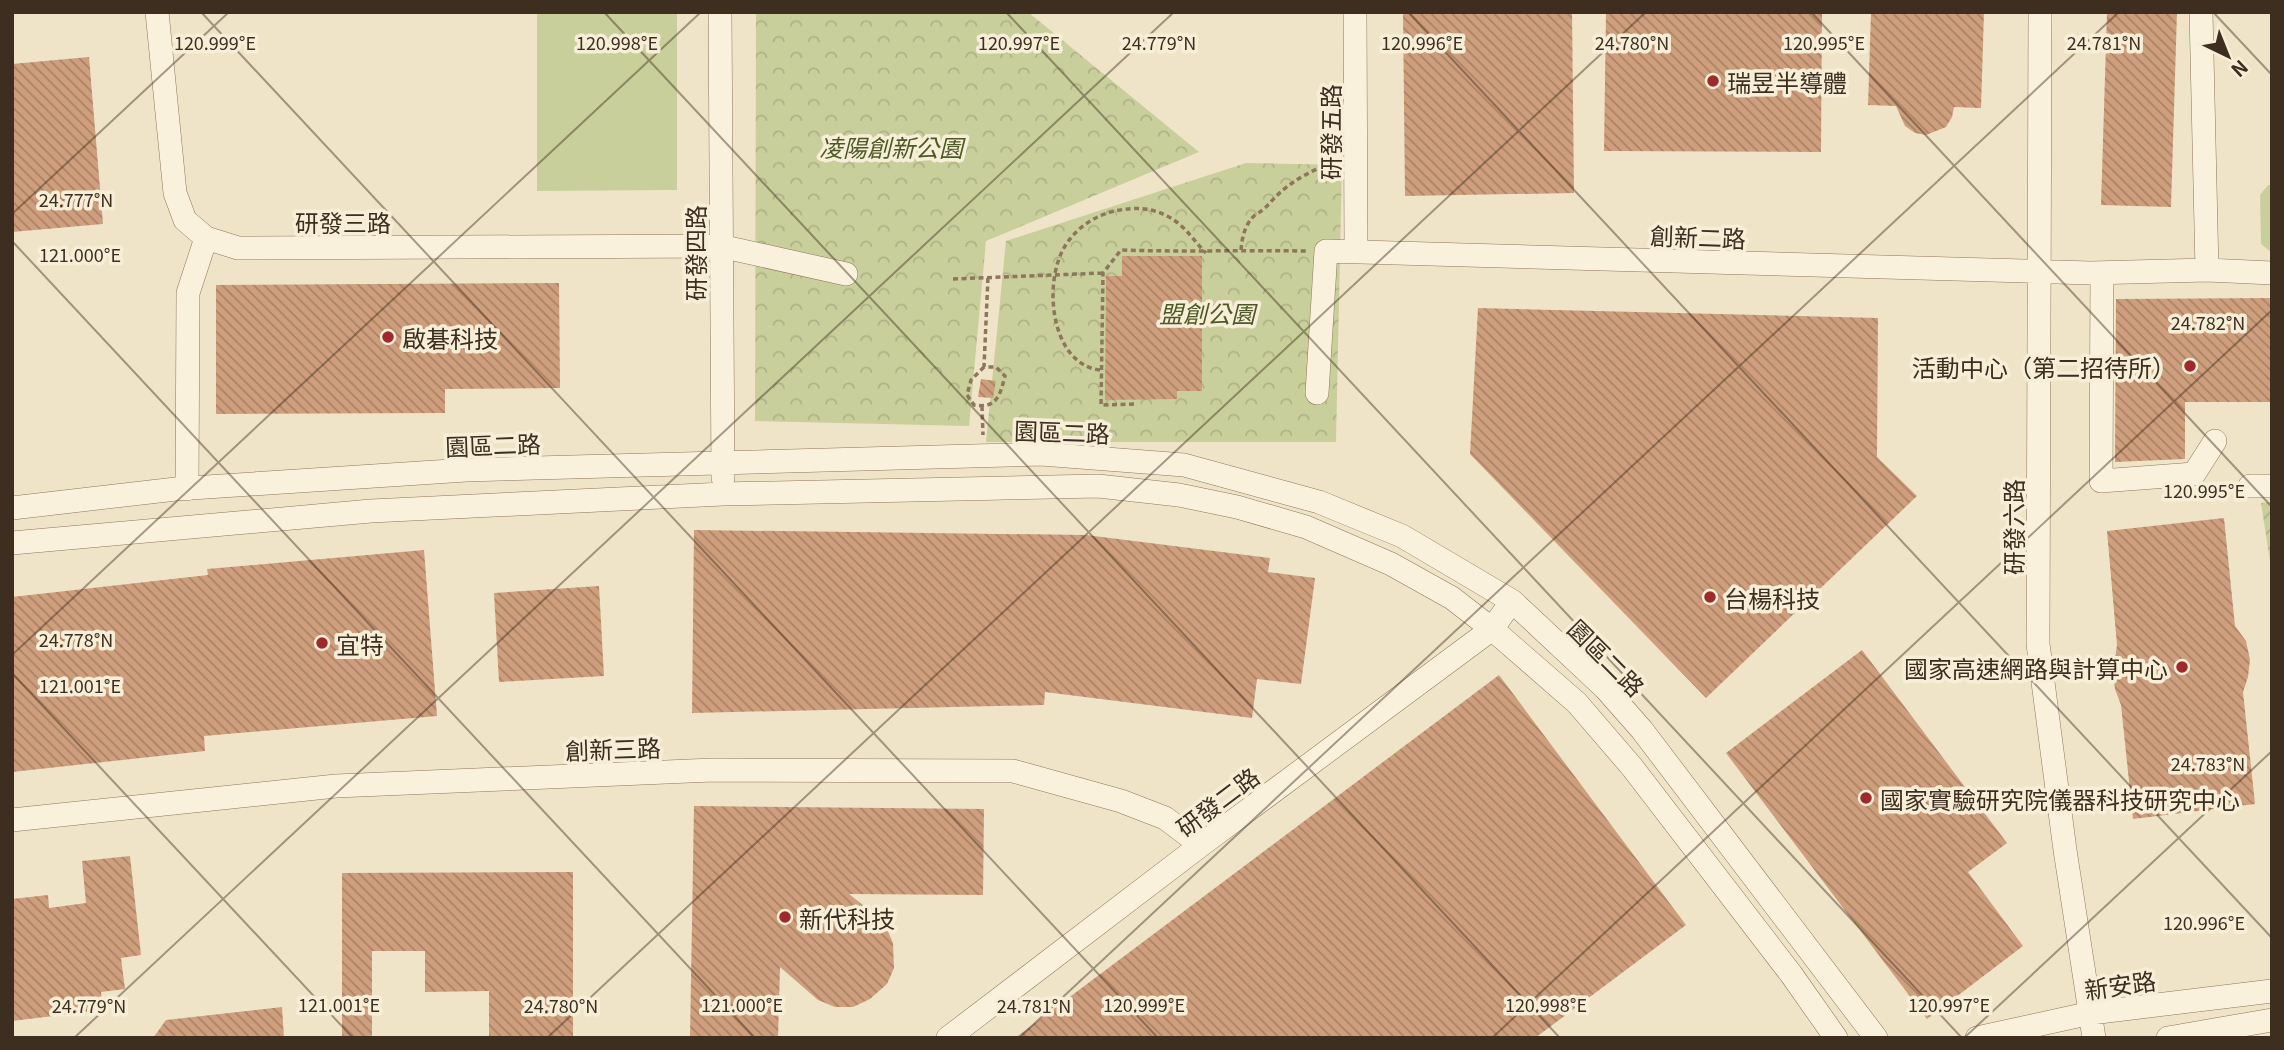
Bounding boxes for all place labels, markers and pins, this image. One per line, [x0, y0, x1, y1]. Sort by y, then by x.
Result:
place label: 瑞昱半導體 [1727, 64, 1847, 99]
marker: 瑞昱半導體 [1705, 73, 1721, 89]
place label: 啟碁科技 [402, 320, 498, 355]
marker: 啟碁科技 [380, 329, 396, 345]
place label: 活動中心（第二招待所） [1912, 349, 2176, 384]
marker: 活動中心（第二招待所） [2182, 358, 2198, 374]
place label: 台楊科技 [1724, 580, 1820, 615]
marker: 台楊科技 [1702, 589, 1718, 605]
place label: 宜特 [336, 626, 384, 661]
marker: 宜特 [314, 635, 330, 651]
place label: 國家高速網路與計算中心 [1904, 650, 2168, 685]
marker: 國家高速網路與計算中心 [2174, 659, 2190, 675]
place label: 國家實驗研究院儀器科技研究中心 [1880, 781, 2240, 816]
marker: 國家實驗研究院儀器科技研究中心 [1858, 790, 1874, 806]
place label: 新代科技 [799, 900, 895, 935]
marker: 新代科技 [777, 909, 793, 925]

